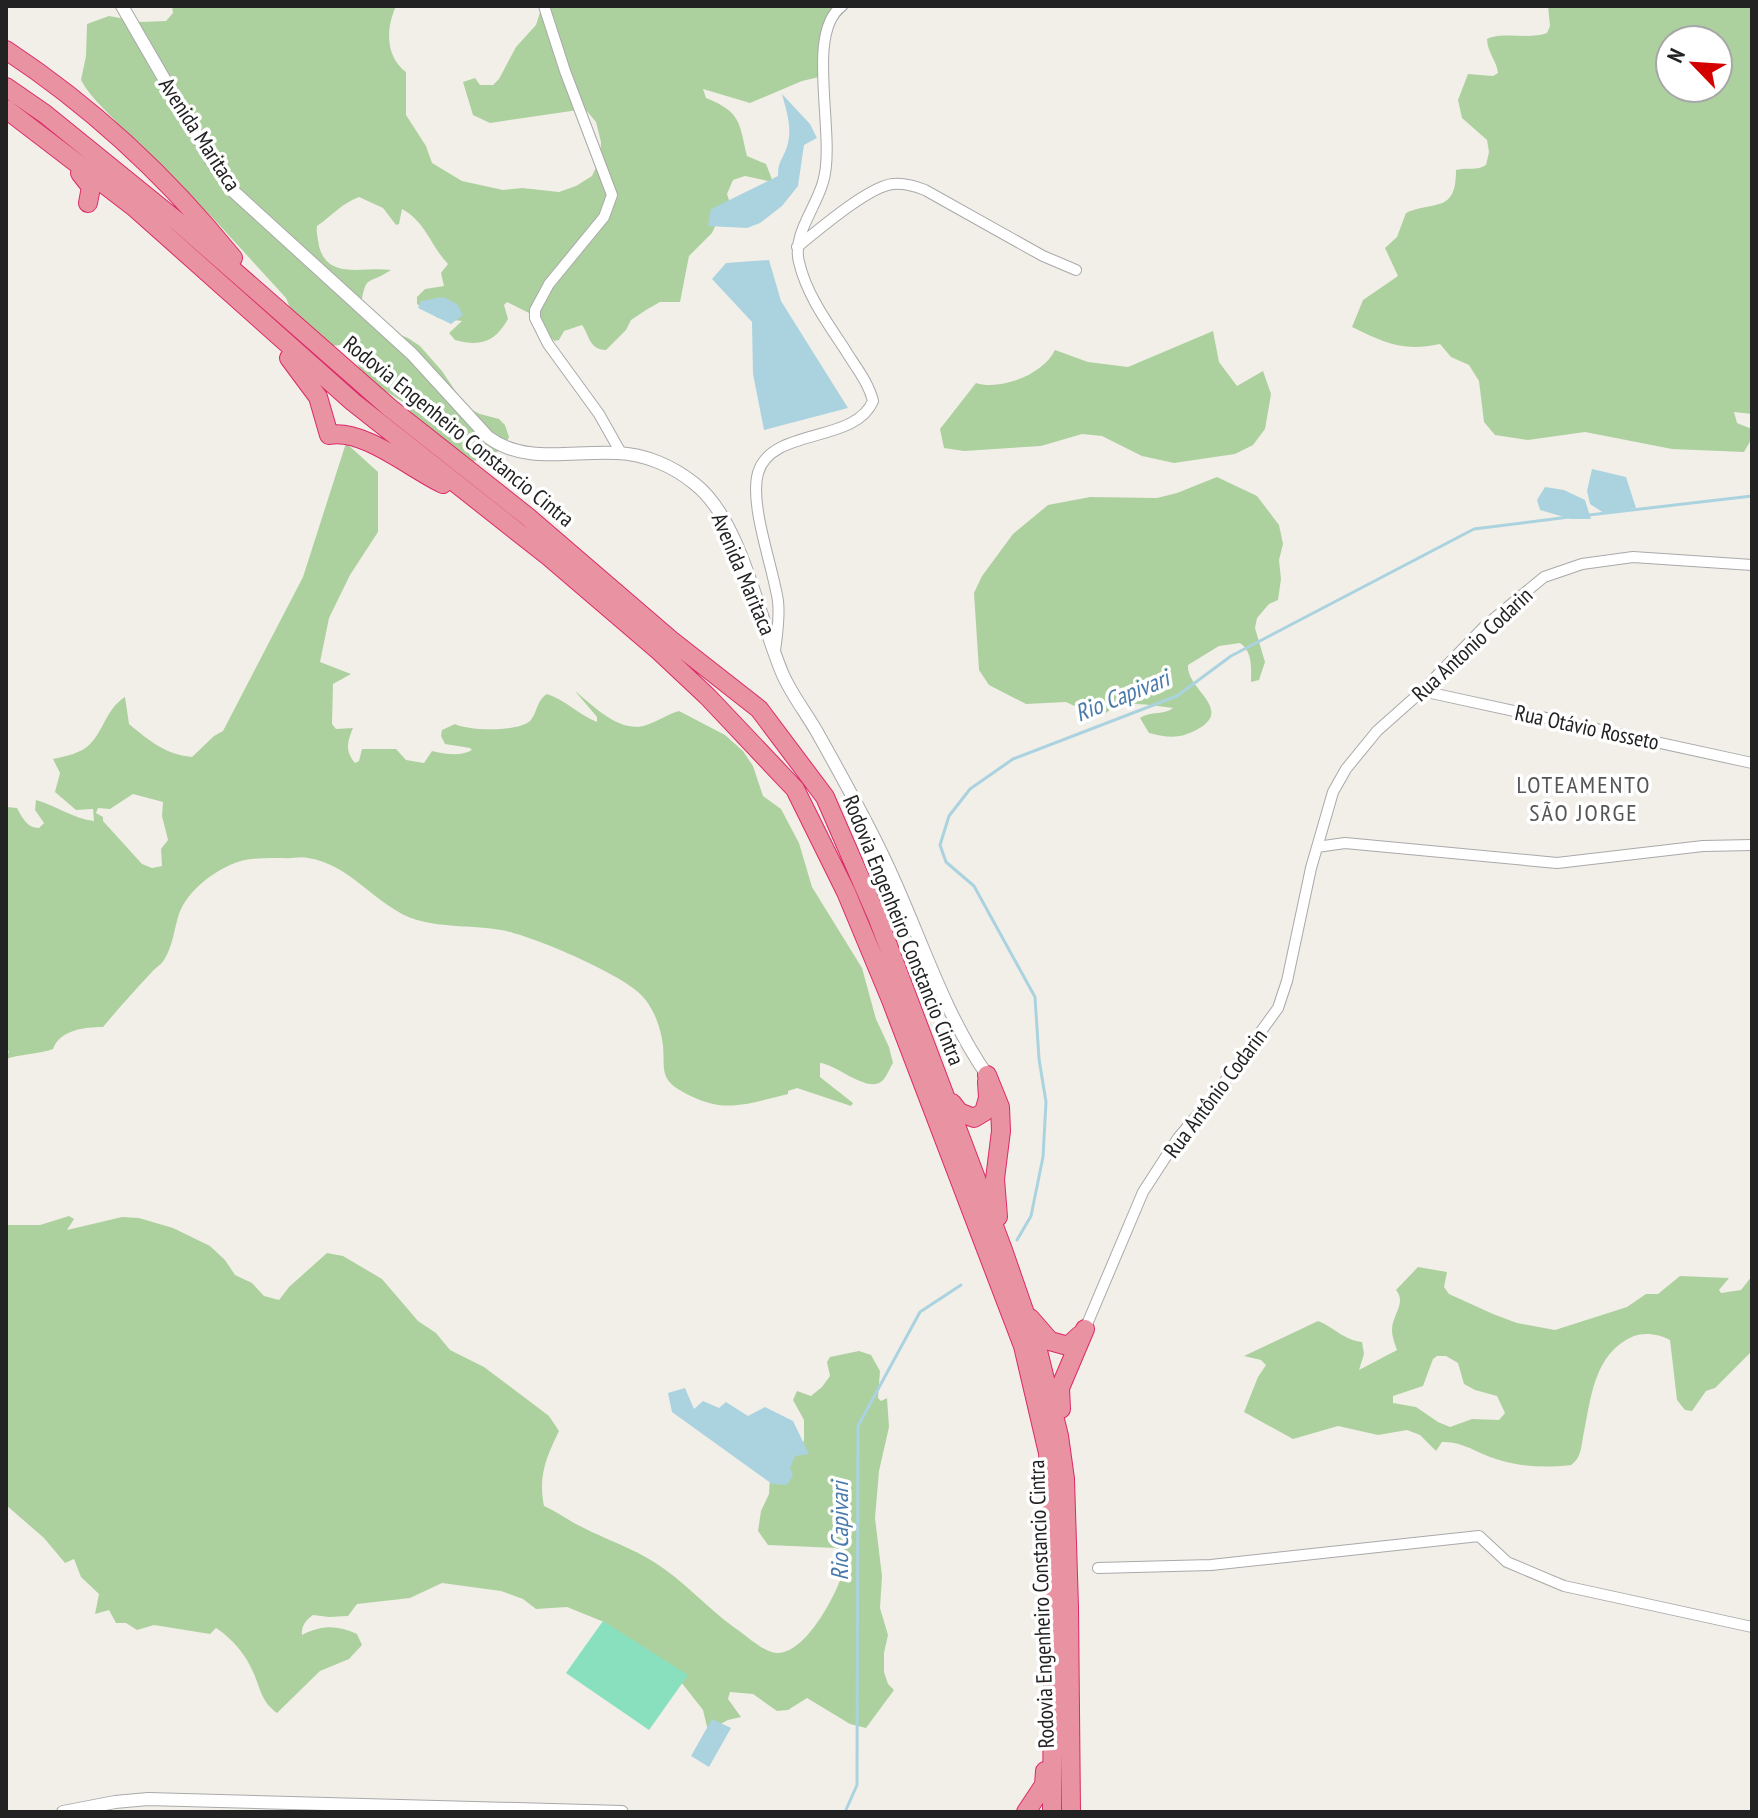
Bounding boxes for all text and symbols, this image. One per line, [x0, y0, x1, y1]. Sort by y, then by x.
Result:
north arrow [1654, 24, 1734, 104]
text: N [1661, 44, 1691, 67]
street label: Avenida Maritaca [153, 72, 247, 196]
street label: Rodovia Engenheiro Constancio Cintra [338, 329, 580, 533]
street label: Avenida Maritaca [706, 509, 782, 639]
street label: Rua Antonio Codarin [1406, 581, 1538, 707]
water label: Rio Capivari [1070, 662, 1176, 728]
street label: Rua Otávio Rosseto [1512, 698, 1662, 756]
district label: LOTEAMENTO SÃO JORGE [1517, 769, 1651, 828]
street label: Rodovia Engenheiro Constancio Cintra [837, 791, 971, 1069]
street label: Rua Antônio Codarin [1157, 1023, 1273, 1163]
street label: Rodovia Engenheiro Constancio Cintra [1022, 1459, 1060, 1749]
water label: Rio Capivari [824, 1479, 855, 1580]

